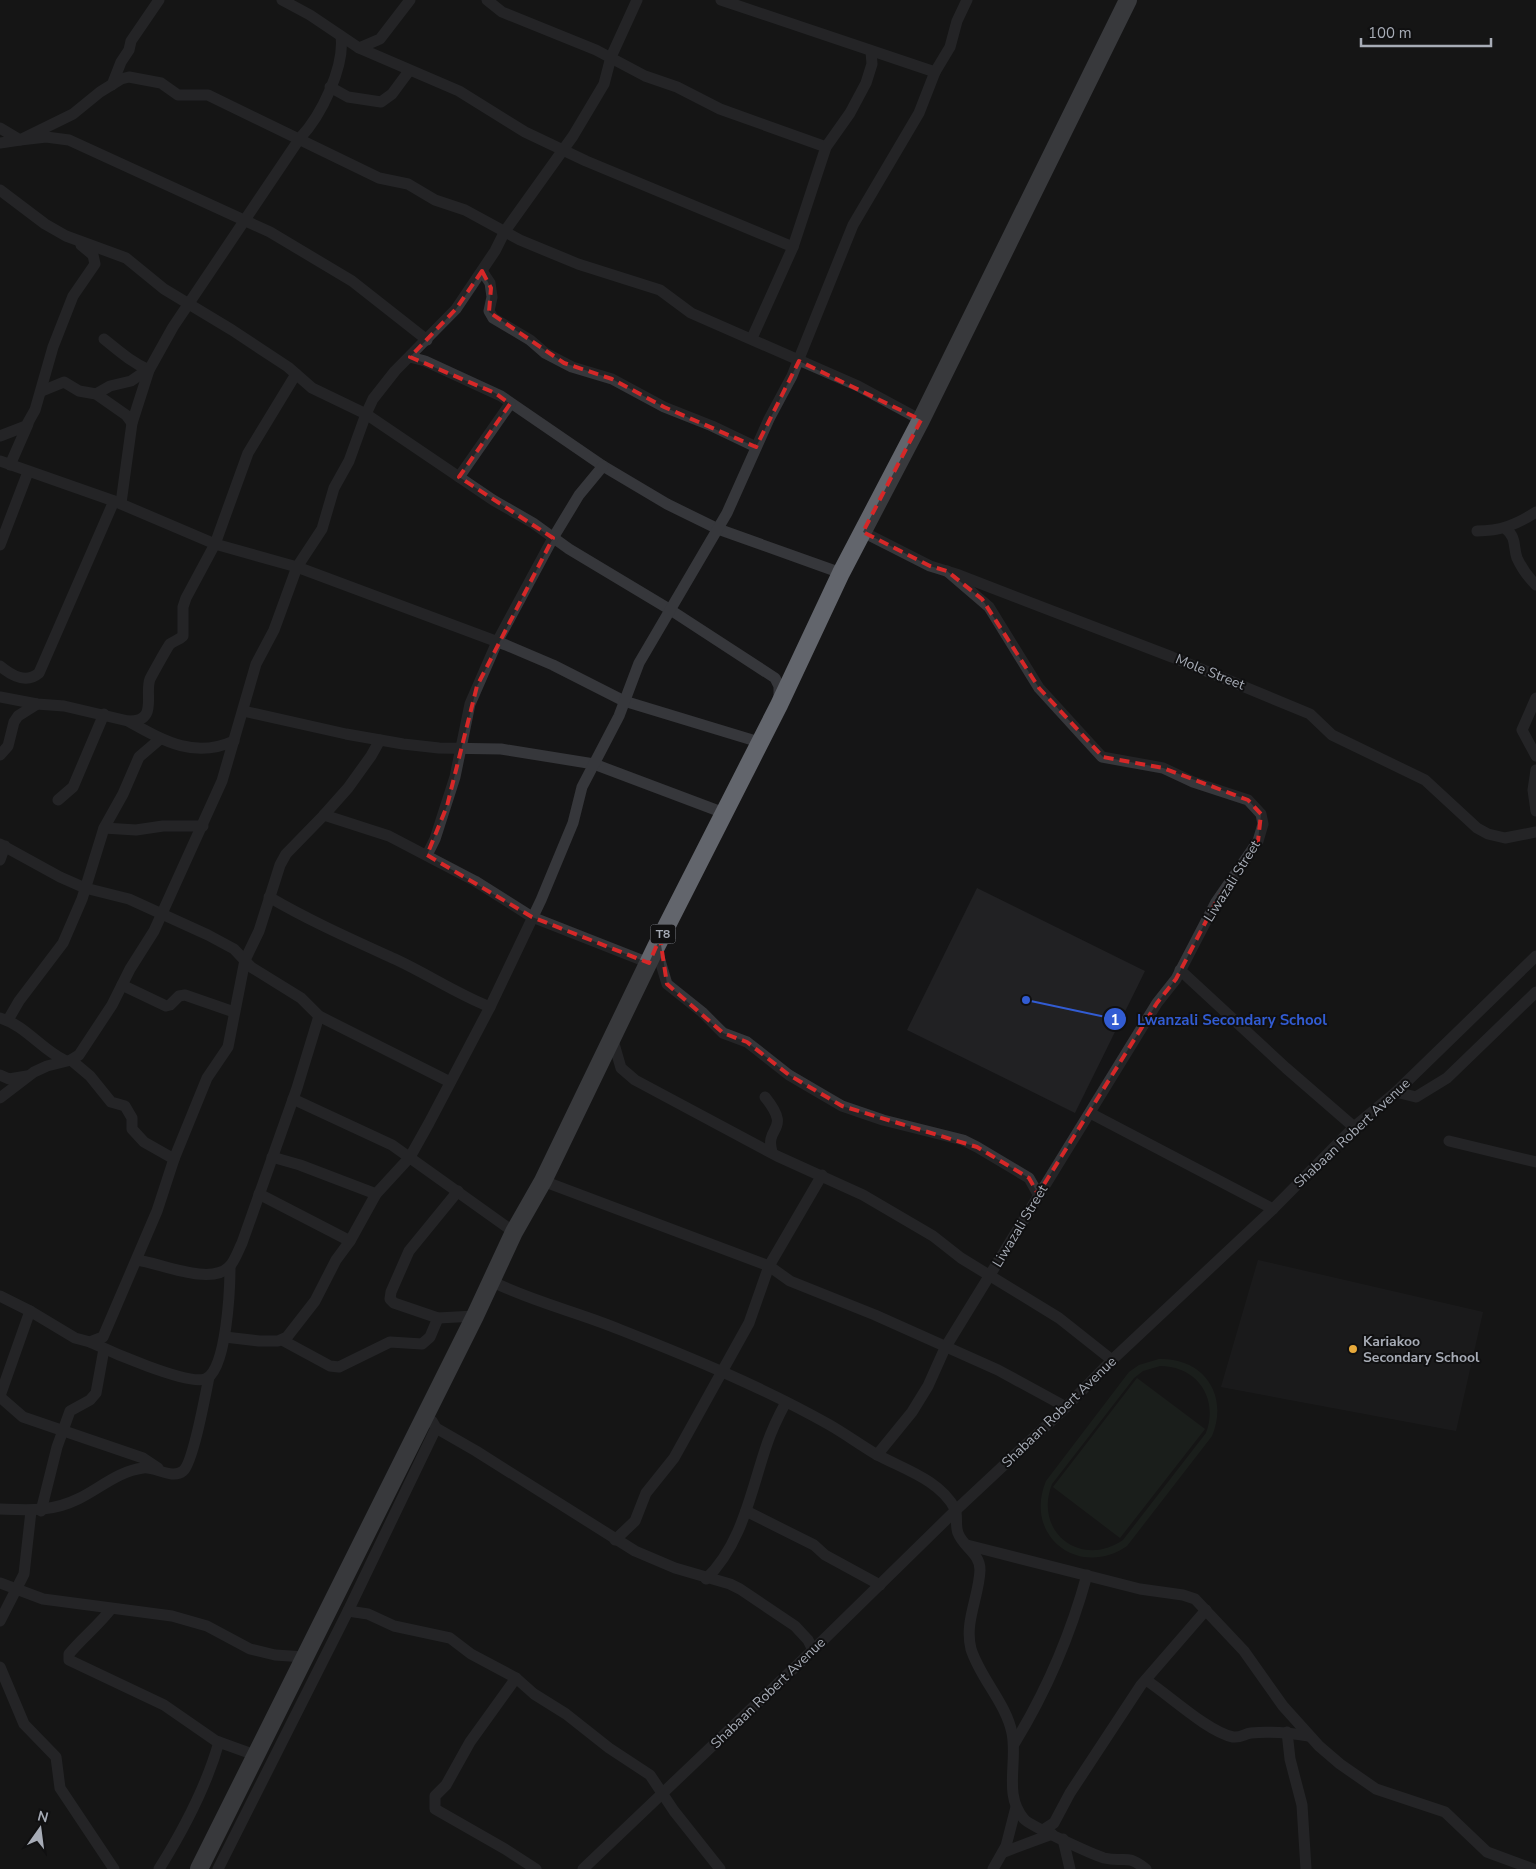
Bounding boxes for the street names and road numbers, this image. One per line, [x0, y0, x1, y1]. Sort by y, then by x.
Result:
street label: Mole Street [1173, 650, 1248, 695]
street label: Liwazali Street [1199, 836, 1265, 925]
road number: T8 [650, 924, 676, 944]
street label: Shabaan Robert Avenue [1290, 1074, 1414, 1192]
street label: Liwazali Street [988, 1181, 1052, 1271]
street label: Shabaan Robert Avenue [997, 1352, 1121, 1472]
street label: Shabaan Robert Avenue [706, 1633, 830, 1753]

